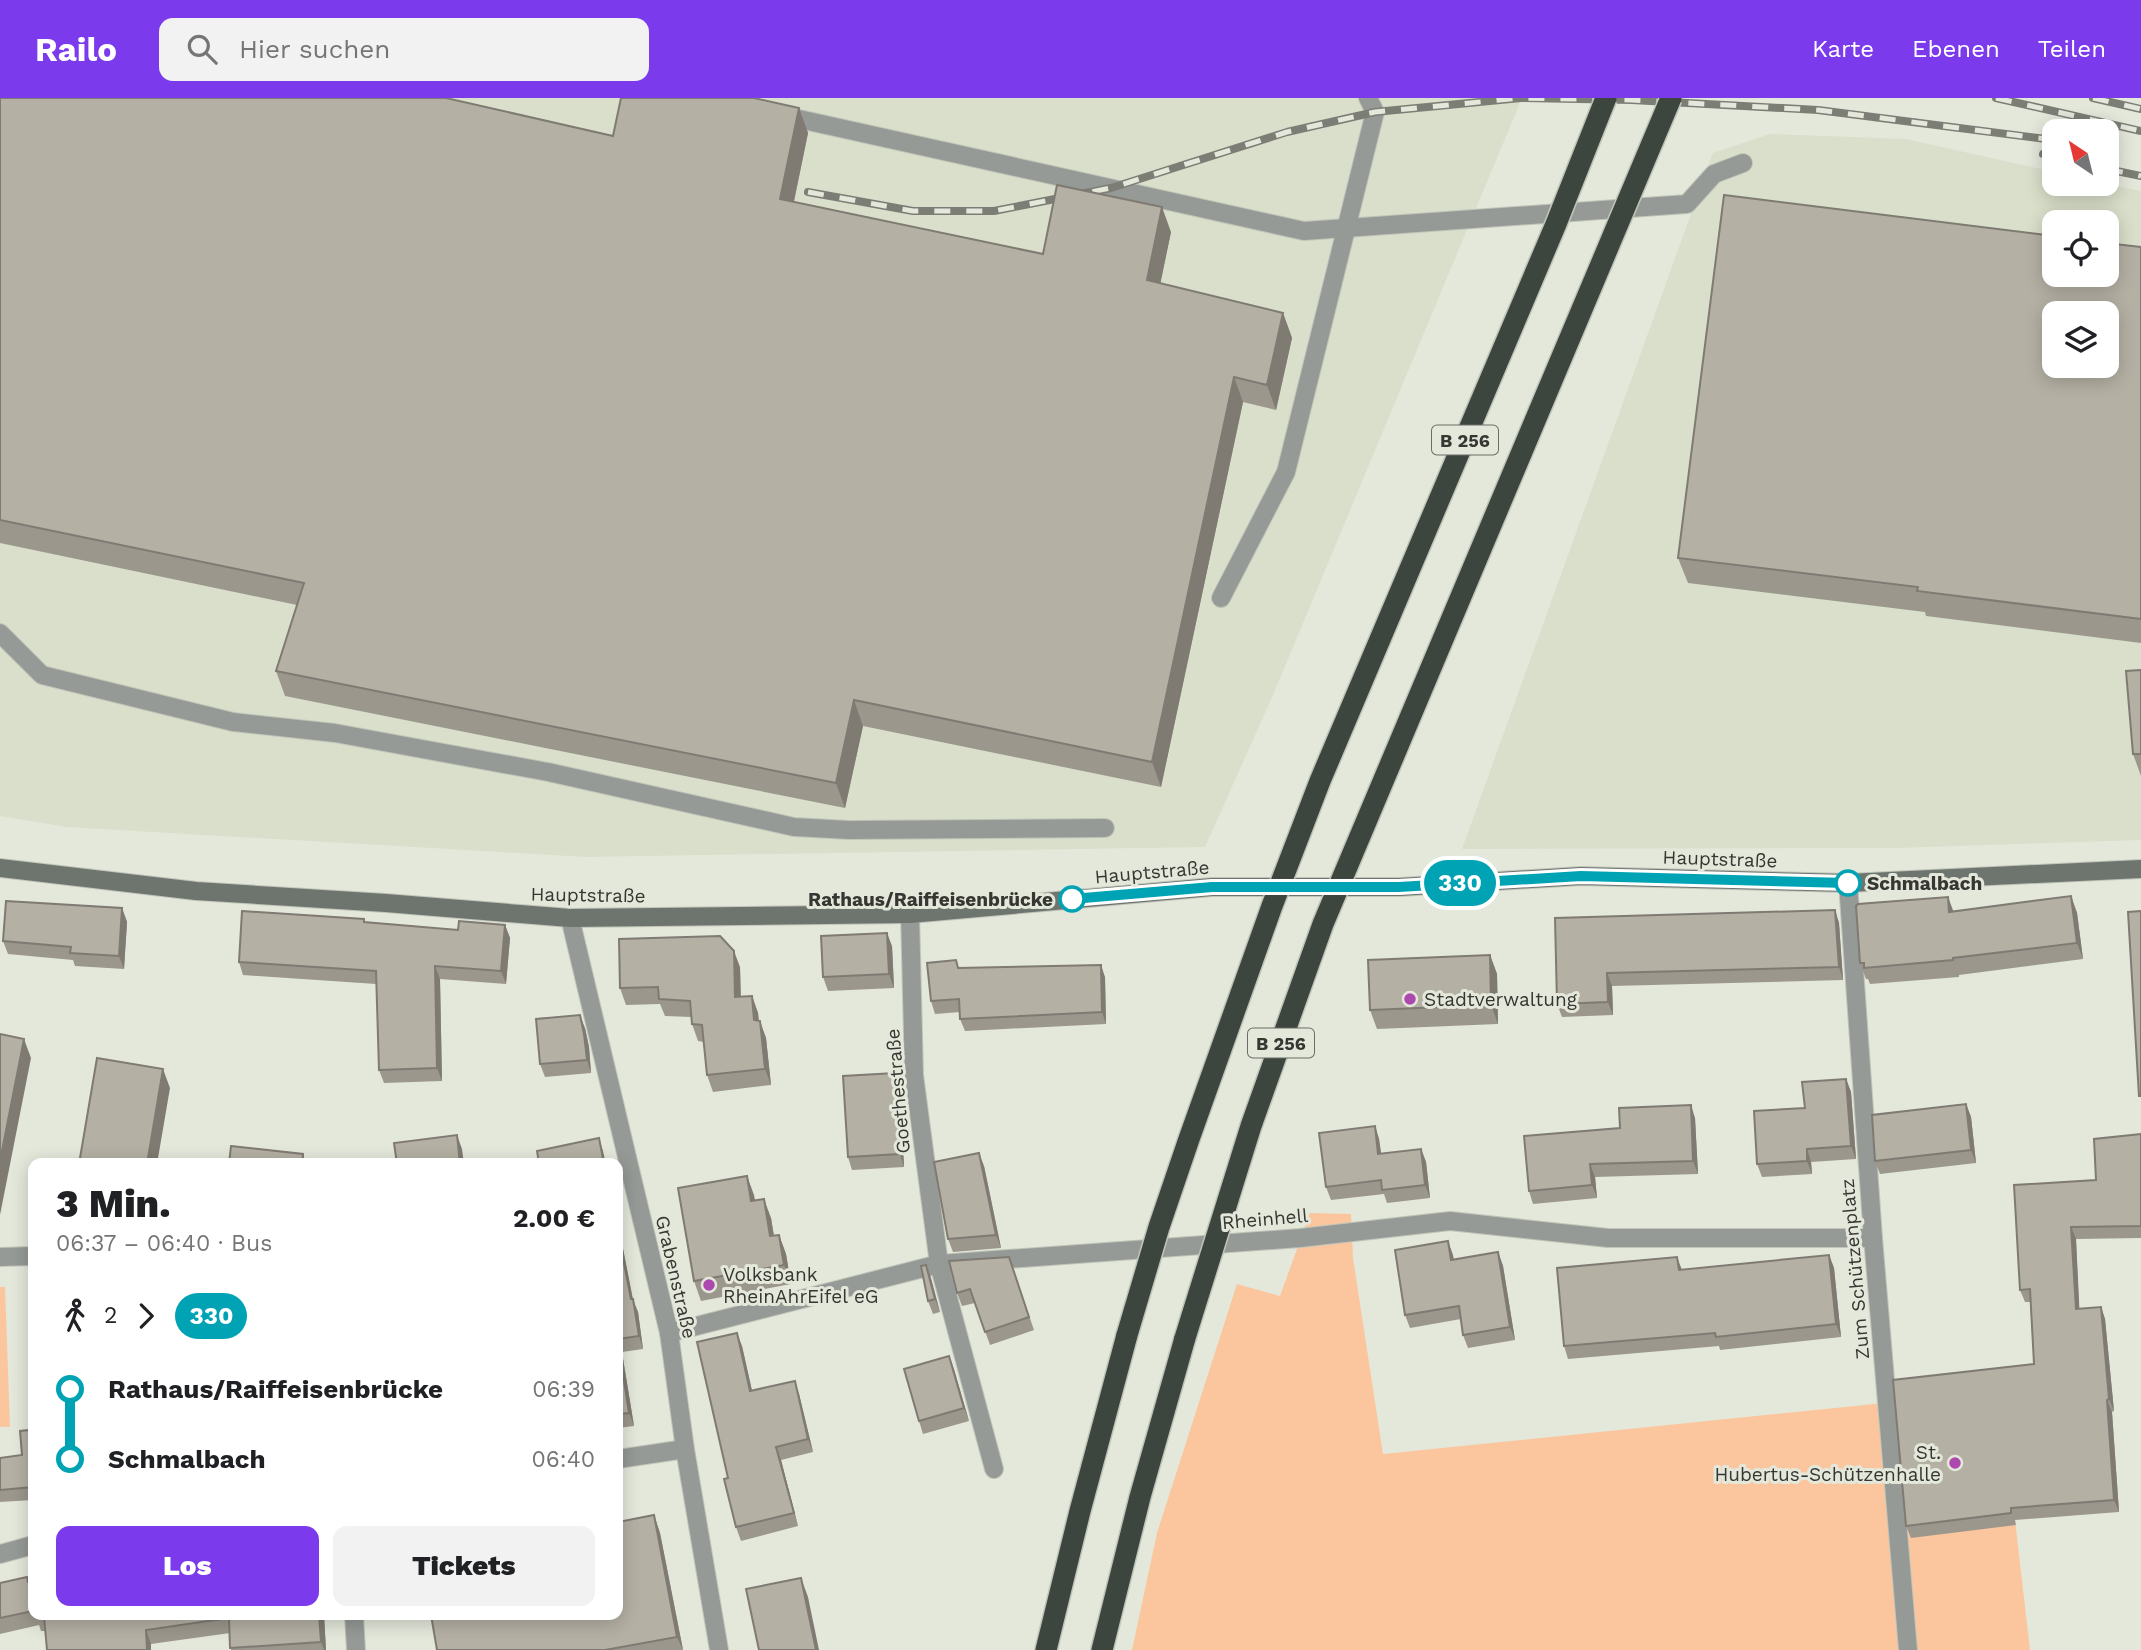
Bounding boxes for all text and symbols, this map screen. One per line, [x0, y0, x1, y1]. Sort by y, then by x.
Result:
search box [159, 18, 649, 81]
text: Railo [35, 30, 117, 69]
icon: search [183, 30, 221, 68]
text: Hier suchen [239, 34, 390, 64]
text: Karte [1812, 35, 1874, 63]
text: Ebenen [1912, 35, 2000, 63]
text: Teilen [2038, 35, 2106, 63]
north arrow [2042, 119, 2119, 196]
map controls [2042, 119, 2119, 378]
button: locate [2042, 210, 2119, 287]
button: layers [2042, 301, 2119, 378]
road number: B 256 [1432, 426, 1498, 454]
street label: Hauptstraße [1662, 846, 1778, 872]
street label: Hauptstraße [1094, 856, 1210, 888]
line badge: 330 [1420, 860, 1500, 906]
text: 330 [1438, 869, 1482, 897]
marker: Schmalbach [1835, 870, 1861, 896]
place label: Schmalbach [1867, 872, 1982, 895]
street label: Hauptstraße [530, 882, 646, 908]
marker: Rathaus/Raiffeisenbrücke [1059, 886, 1085, 912]
place label: Rathaus/Raiffeisenbrücke [808, 888, 1053, 911]
place label: Stadtverwaltung [1424, 988, 1578, 1011]
marker: Stadtverwaltung [1402, 991, 1418, 1007]
street label: Goethestraße [881, 1028, 915, 1154]
road number: B 256 [1248, 1028, 1314, 1058]
street label: Zum Schützenplatz [1836, 1178, 1874, 1360]
text: 3 Min. [56, 1182, 171, 1226]
text: 2.00 € [513, 1203, 595, 1233]
street label: Rheinhell [1221, 1204, 1309, 1234]
street label: Grabenstraße [651, 1213, 701, 1341]
text: 06:37 – 06:40 · Bus [56, 1230, 272, 1257]
place label: Volksbank RheinAhrEifel eG [723, 1263, 879, 1308]
marker: Volksbank RheinAhrEifel eG [701, 1277, 717, 1293]
icon: walk [56, 1297, 94, 1335]
icon: forward [127, 1297, 165, 1335]
text: 2 [104, 1302, 117, 1329]
text: 330 [189, 1302, 233, 1330]
text: Rathaus/Raiffeisenbrücke [108, 1374, 443, 1404]
text: 06:39 [532, 1376, 595, 1403]
place label: St. Hubertus-Schützenhalle [1714, 1441, 1941, 1486]
text: Schmalbach [108, 1444, 266, 1474]
text: 06:40 [532, 1446, 595, 1473]
marker: St. Hubertus-Schützenhalle [1947, 1455, 1963, 1471]
button: Los [56, 1526, 319, 1606]
button: Tickets [333, 1526, 595, 1606]

